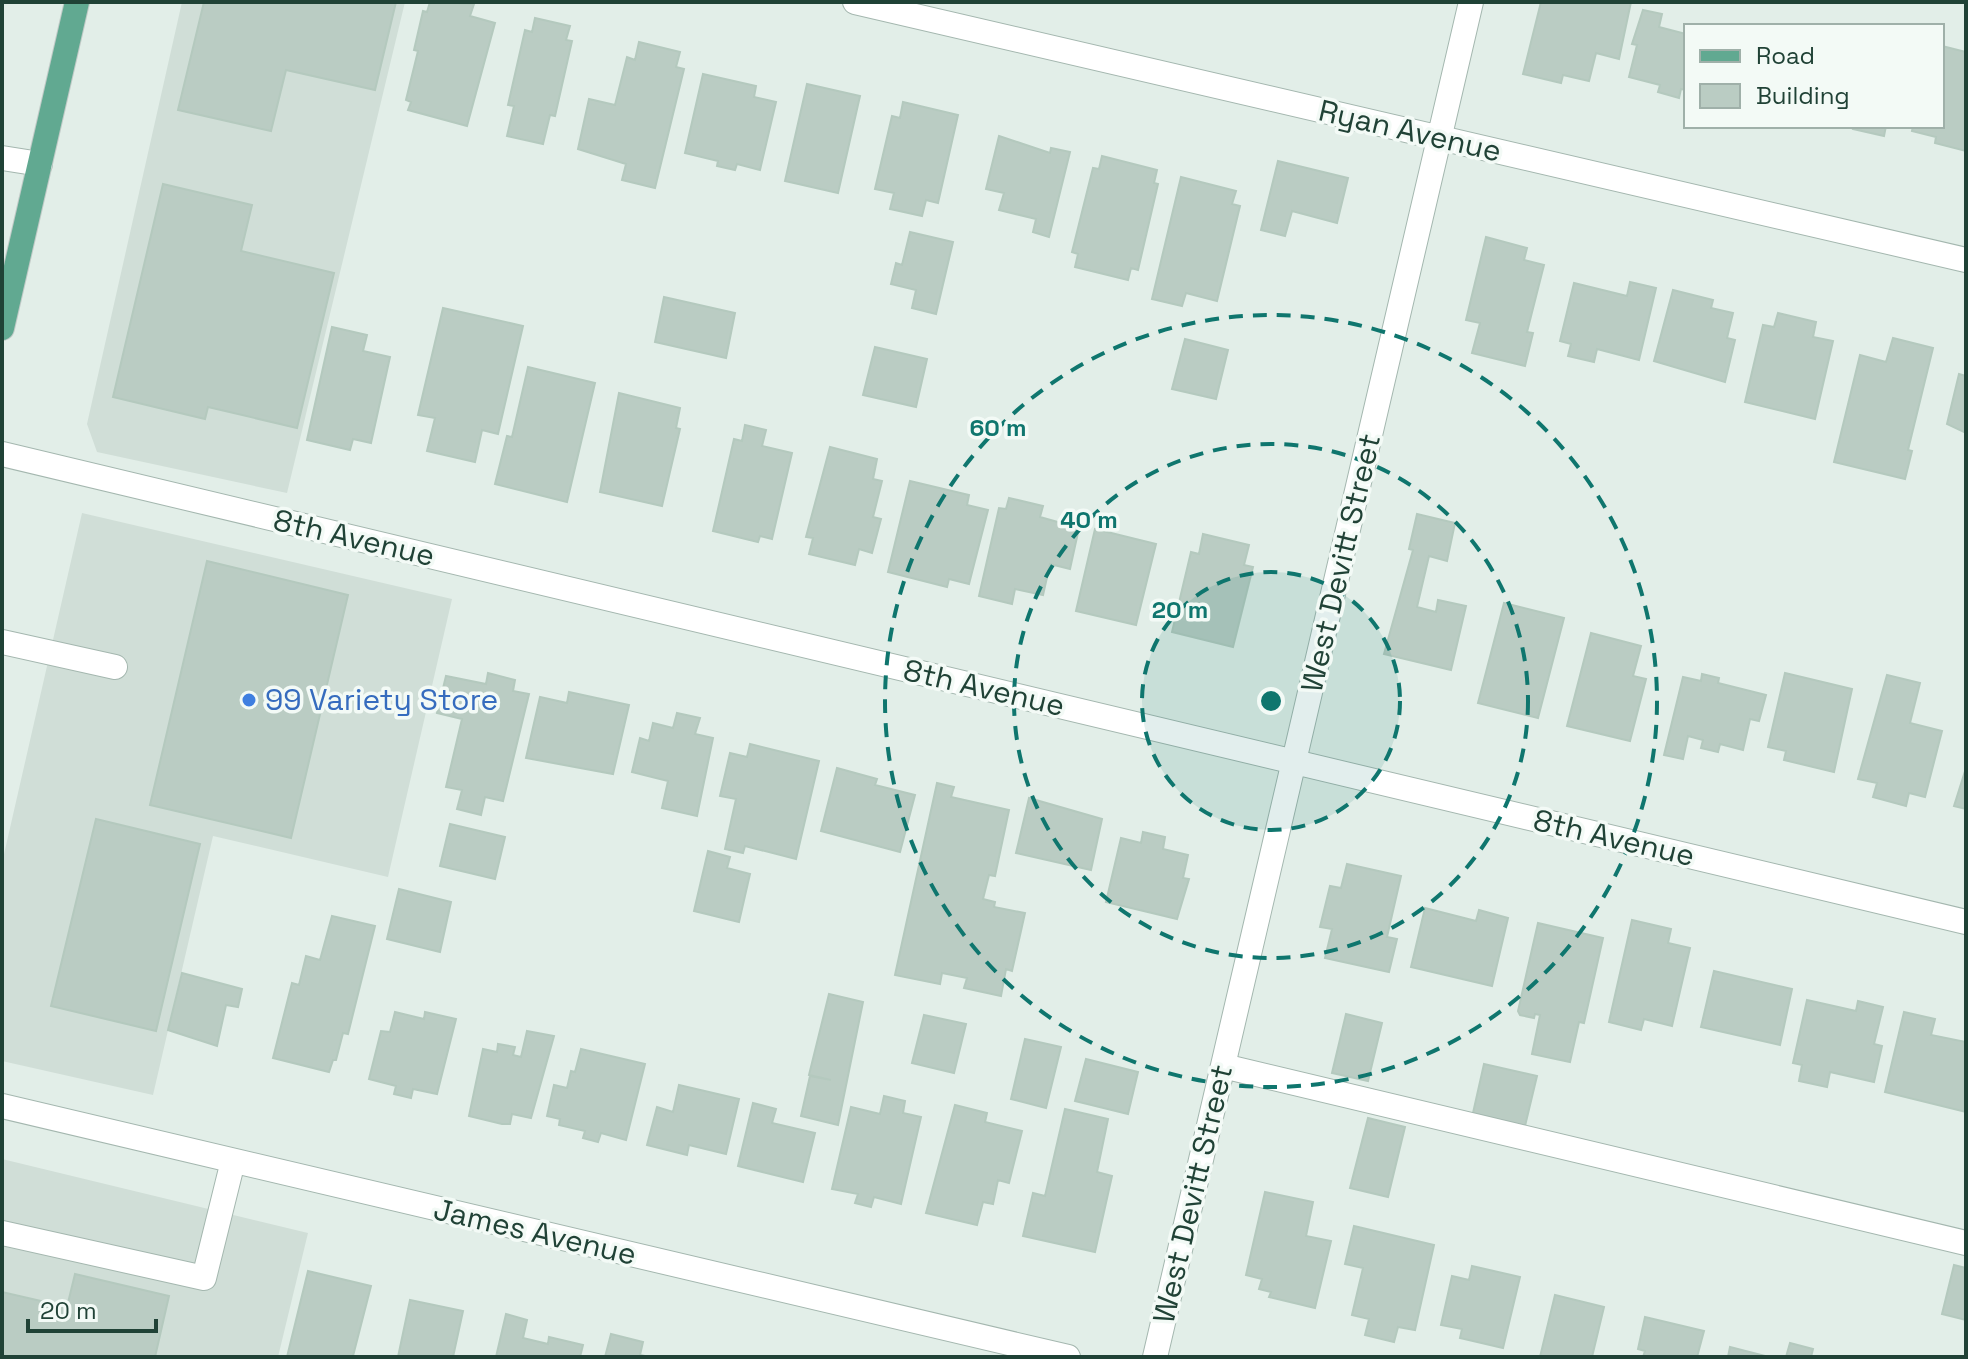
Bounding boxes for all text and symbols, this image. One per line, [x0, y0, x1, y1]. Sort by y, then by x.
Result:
legend [1684, 24, 1944, 128]
text: Road [1756, 40, 1815, 71]
text: Building [1756, 80, 1850, 111]
street label: Ryan Avenue [1315, 91, 1505, 170]
text: 60 m [970, 412, 1026, 443]
street label: West Devitt Street [1292, 430, 1389, 696]
street label: 8th Avenue [270, 500, 438, 575]
text: 40 m [1060, 504, 1118, 535]
text: 20 m [1152, 594, 1208, 625]
street label: 8th Avenue [900, 650, 1068, 725]
place label: 99 Variety Store [265, 680, 498, 719]
centre of rings [1257, 687, 1285, 715]
marker: 99 Variety Store [240, 691, 258, 709]
street label: 8th Avenue [1530, 800, 1698, 875]
street label: West Devitt Street [1144, 1061, 1241, 1327]
street label: James Avenue [430, 1189, 640, 1274]
scale bar [28, 1283, 156, 1333]
text: 20 m [40, 1295, 97, 1326]

